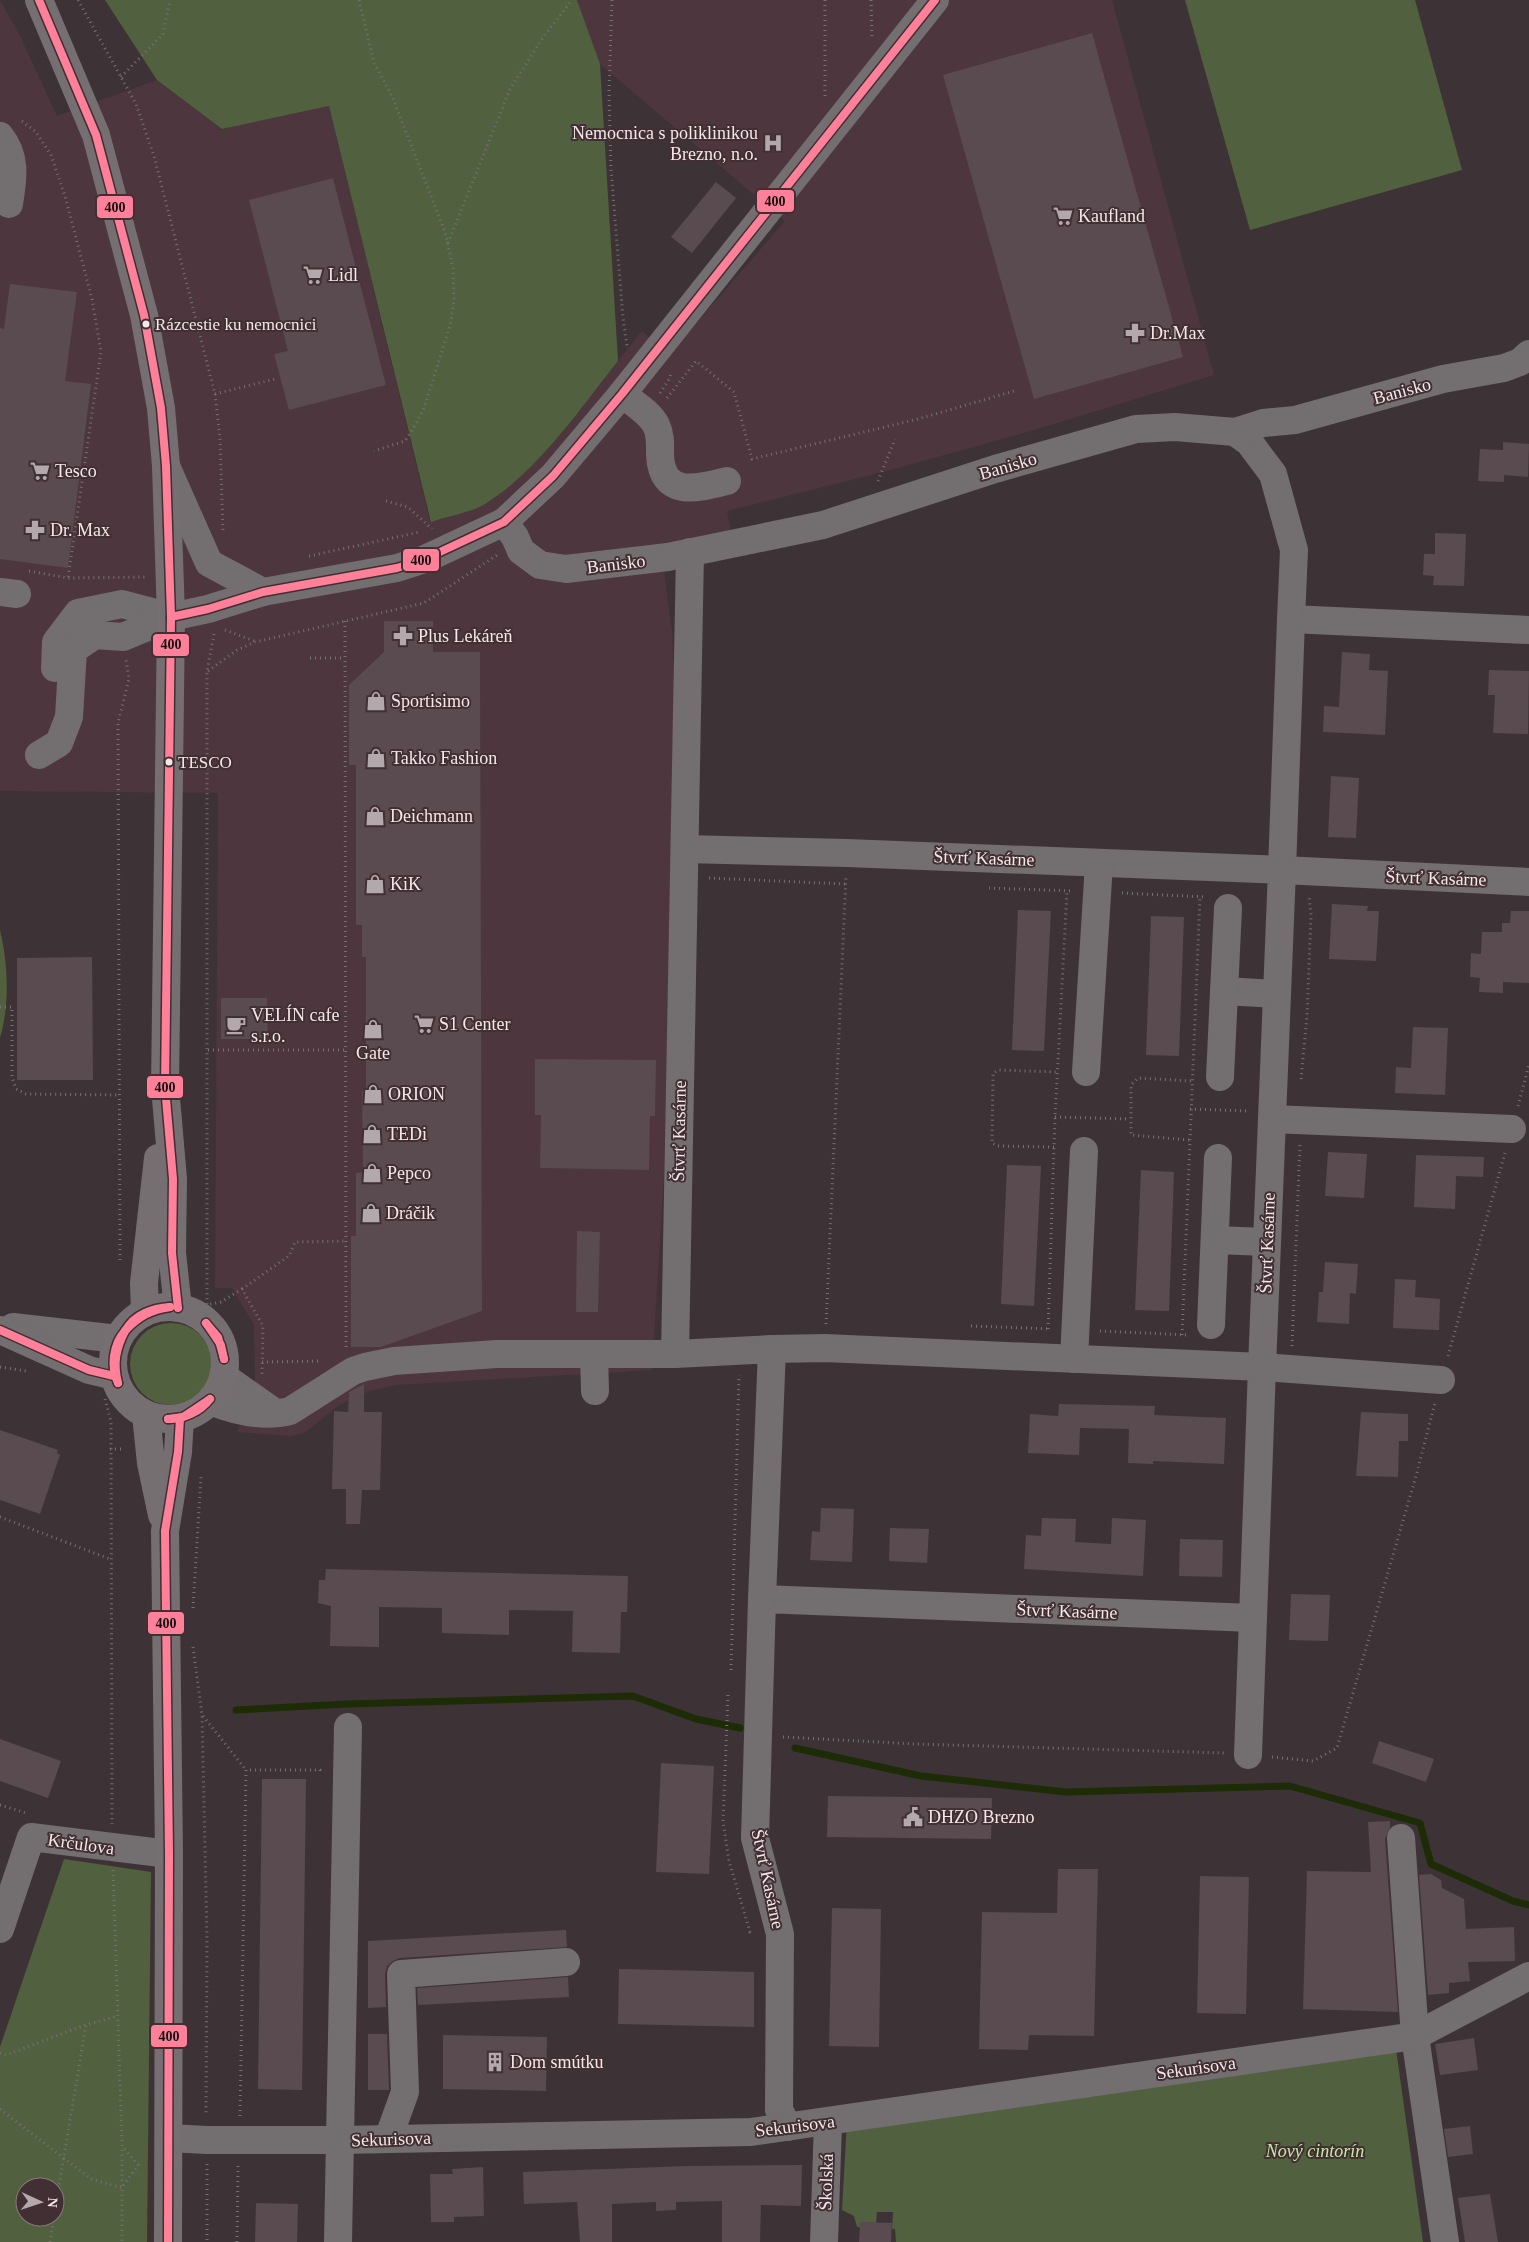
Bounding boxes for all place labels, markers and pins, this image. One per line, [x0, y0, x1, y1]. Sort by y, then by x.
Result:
place label: Nemocnica s poliklinikou Brezno, n.o. [572, 123, 758, 164]
hospital icon: Nemocnica s poliklinikou Brezno, n.o. [762, 132, 784, 154]
supermarket icon: Kaufland [1052, 205, 1074, 227]
place label: Kaufland [1078, 206, 1145, 226]
supermarket icon: Lidl [302, 264, 324, 286]
place label: Lidl [328, 265, 358, 285]
place label: Rázcestie ku nemocnici [155, 315, 317, 334]
marker: Rázcestie ku nemocnici [141, 319, 151, 329]
pharmacy icon: Dr.Max [1124, 322, 1146, 344]
place label: Dr.Max [1150, 323, 1206, 343]
supermarket icon: Tesco [29, 460, 51, 482]
place label: Tesco [55, 461, 97, 481]
pharmacy icon: Dr. Max [24, 519, 46, 541]
place label: Dr. Max [50, 520, 110, 540]
pharmacy icon: Plus Lekáreň [392, 625, 414, 647]
place label: Plus Lekáreň [418, 626, 512, 646]
shop icon: Sportisimo [365, 690, 387, 712]
place label: Sportisimo [391, 691, 470, 711]
shop icon: Takko Fashion [365, 747, 387, 769]
place label: Takko Fashion [391, 748, 497, 768]
place label: TESCO [178, 753, 232, 772]
marker: TESCO [164, 757, 174, 767]
shop icon: Deichmann [364, 805, 386, 827]
place label: Deichmann [390, 806, 473, 826]
shop icon: KiK [364, 873, 386, 895]
place label: KiK [390, 874, 421, 894]
place label: VELÍN cafe s.r.o. [251, 1004, 339, 1046]
supermarket icon: S1 Center [413, 1013, 435, 1035]
cafe icon: VELÍN cafe s.r.o. [225, 1014, 247, 1036]
place label: S1 Center [439, 1014, 511, 1034]
shop icon: Gate [362, 1018, 384, 1040]
place label: Gate [356, 1043, 390, 1063]
shop icon: ORION [362, 1083, 384, 1105]
place label: ORION [388, 1084, 445, 1104]
shop icon: TEDi [361, 1123, 383, 1145]
place label: TEDi [387, 1124, 427, 1144]
shop icon: Pepco [361, 1162, 383, 1184]
place label: Pepco [387, 1163, 431, 1183]
shop icon: Dráčik [360, 1202, 382, 1224]
place label: Dráčik [386, 1203, 435, 1223]
public building icon: DHZO Brezno [902, 1806, 924, 1828]
place label: DHZO Brezno [928, 1807, 1034, 1827]
building icon: Dom smútku [484, 2051, 506, 2073]
place label: Dom smútku [510, 2052, 604, 2072]

